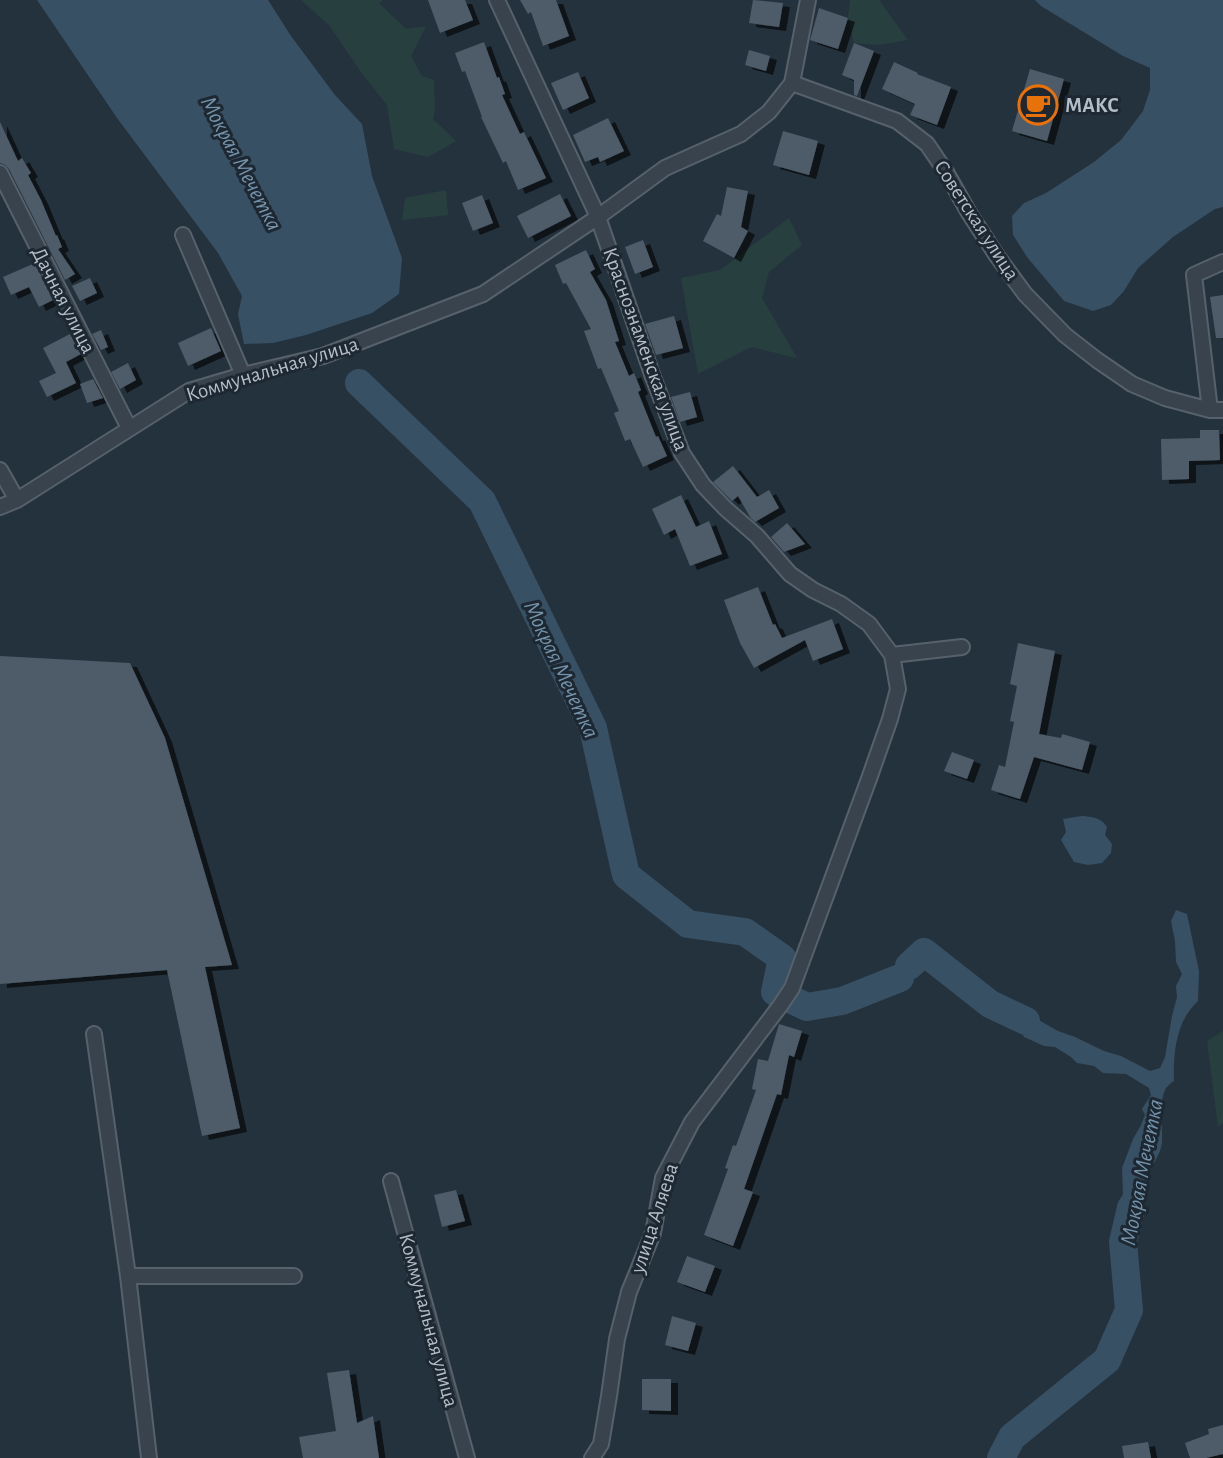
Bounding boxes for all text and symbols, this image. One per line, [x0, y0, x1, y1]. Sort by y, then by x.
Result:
cafe icon: МАКС [1017, 84, 1059, 126]
water label: Мокрая Мечетка [196, 93, 286, 235]
place label: МАКС [1065, 95, 1119, 116]
street label: Советская улица [930, 157, 1023, 284]
street label: Дачная улица [28, 244, 100, 357]
street label: Краснознаменская улица [599, 245, 692, 454]
street label: Коммунальная улица [183, 333, 361, 406]
water label: Мокрая Мечетка [519, 598, 602, 742]
water label: Мокрая Мечетка [1117, 1097, 1168, 1247]
street label: улица Аляева [627, 1160, 682, 1277]
street label: Коммунальная улица [395, 1231, 462, 1410]

